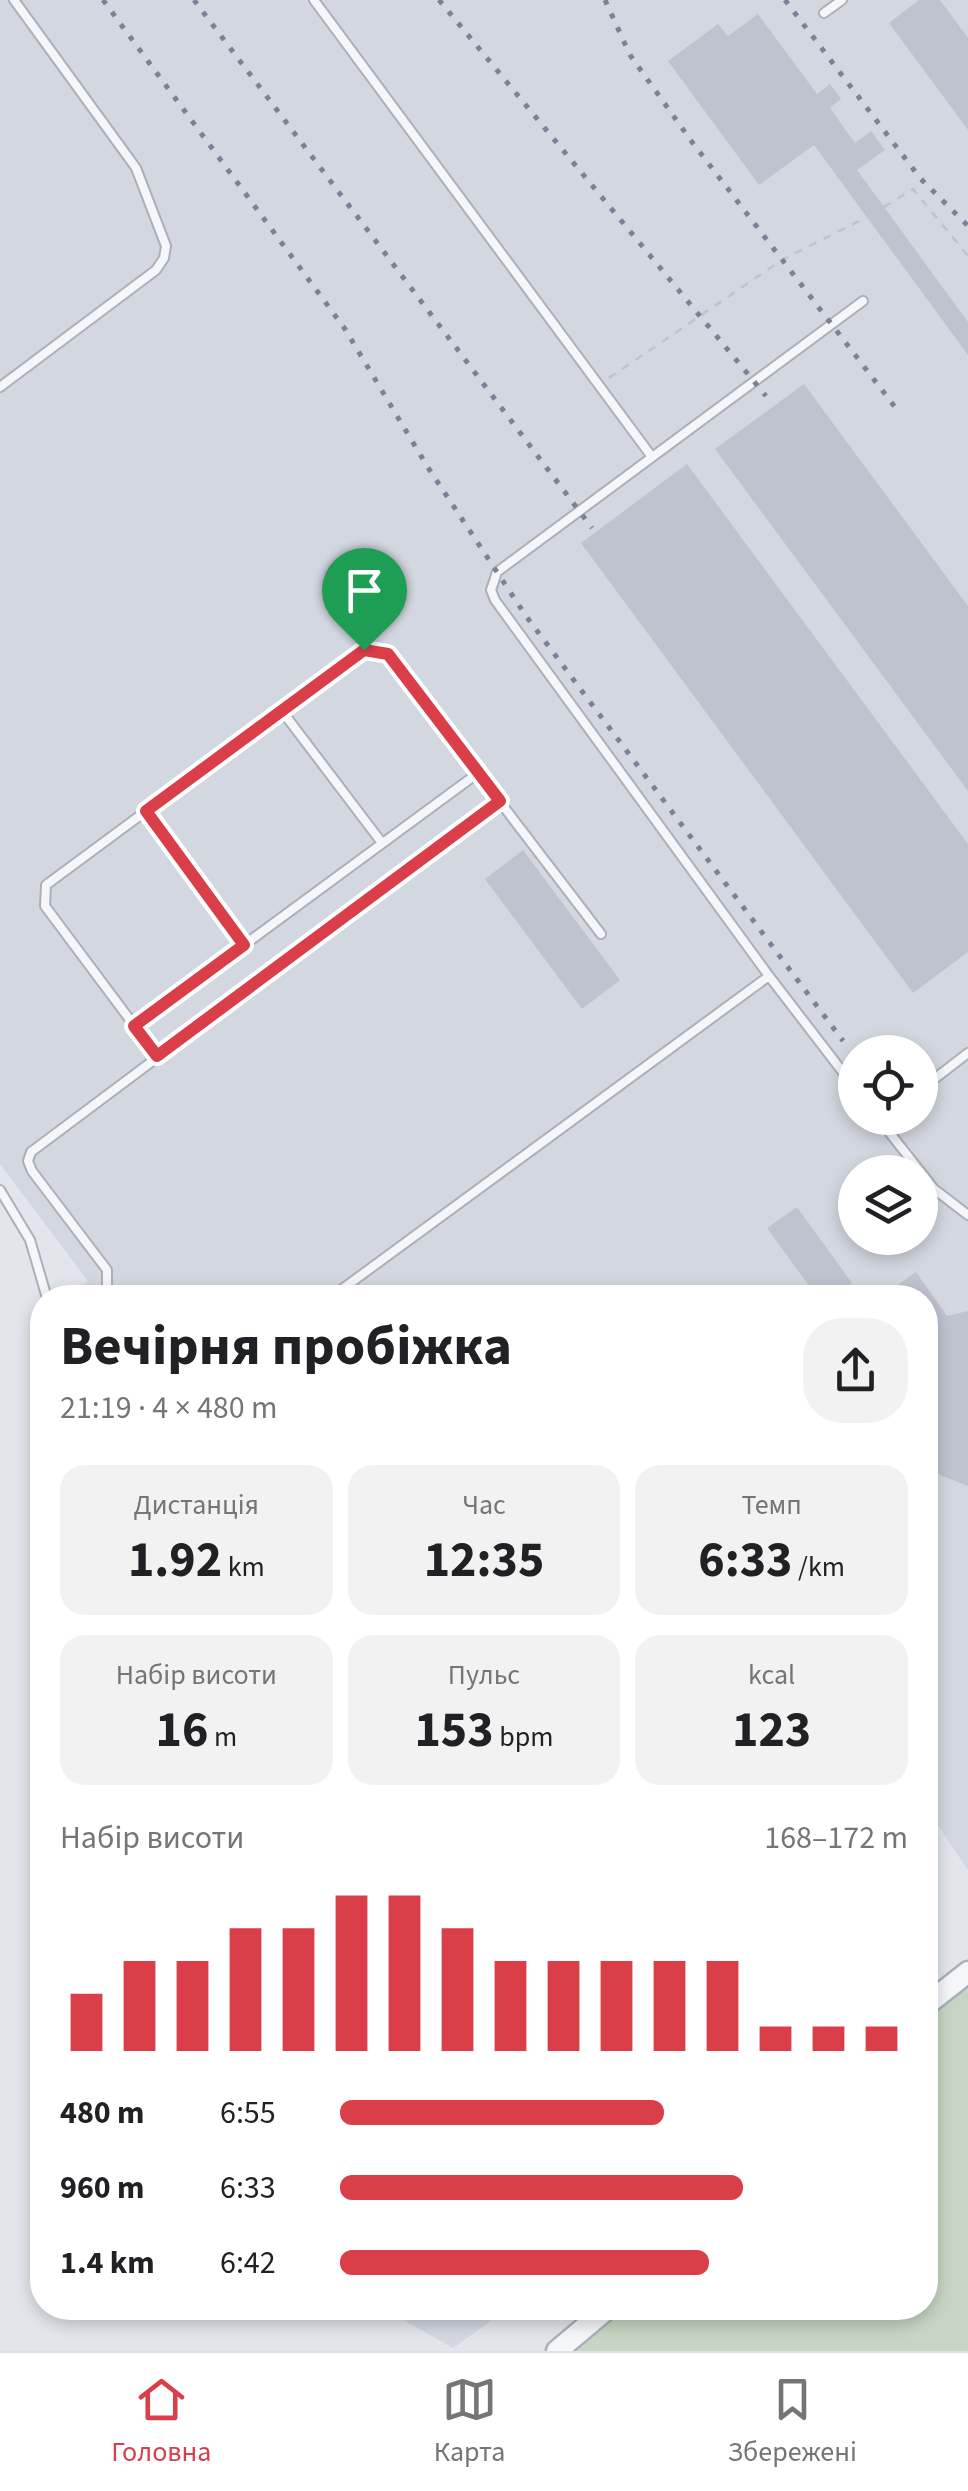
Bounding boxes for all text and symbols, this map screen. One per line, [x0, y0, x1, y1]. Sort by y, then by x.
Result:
pin [322, 548, 407, 651]
icon: arrive [337, 563, 392, 618]
map controls [838, 1035, 938, 1255]
button: locate [838, 1035, 938, 1135]
button: layers [838, 1155, 938, 1255]
text: Вечірня пробіжка [60, 1308, 512, 1386]
button: share [803, 1318, 908, 1423]
text: 21:19 · 4 × 480 m [60, 1385, 278, 1431]
text: Дистанція [134, 1485, 259, 1525]
text: Час [462, 1485, 506, 1525]
text: Темп [742, 1485, 802, 1525]
text: 1.92 [128, 1525, 222, 1596]
text: 12:35 [424, 1525, 544, 1596]
text: 6:33 [698, 1525, 793, 1596]
text: km [222, 1547, 265, 1587]
text: /km [793, 1547, 845, 1587]
text: Набір висоти [116, 1655, 277, 1695]
text: Пульс [448, 1655, 520, 1695]
text: kcal [748, 1655, 795, 1695]
text: 16 [156, 1695, 208, 1766]
text: 153 [414, 1695, 494, 1766]
text: 123 [732, 1695, 811, 1766]
text: m [208, 1717, 237, 1757]
text: bpm [494, 1717, 554, 1757]
text: Набір висоти [60, 1815, 244, 1861]
text: 168–172 m [764, 1815, 908, 1861]
text: 480 m [60, 2090, 145, 2136]
text: 6:55 [220, 2090, 276, 2136]
text: 960 m [60, 2165, 145, 2211]
text: 6:33 [220, 2165, 276, 2211]
text: 1.4 km [60, 2240, 155, 2286]
text: 6:42 [220, 2240, 276, 2286]
tab: Головна [111, 2372, 211, 2472]
tab: Карта [434, 2372, 505, 2472]
tab: Збережені [728, 2372, 857, 2472]

